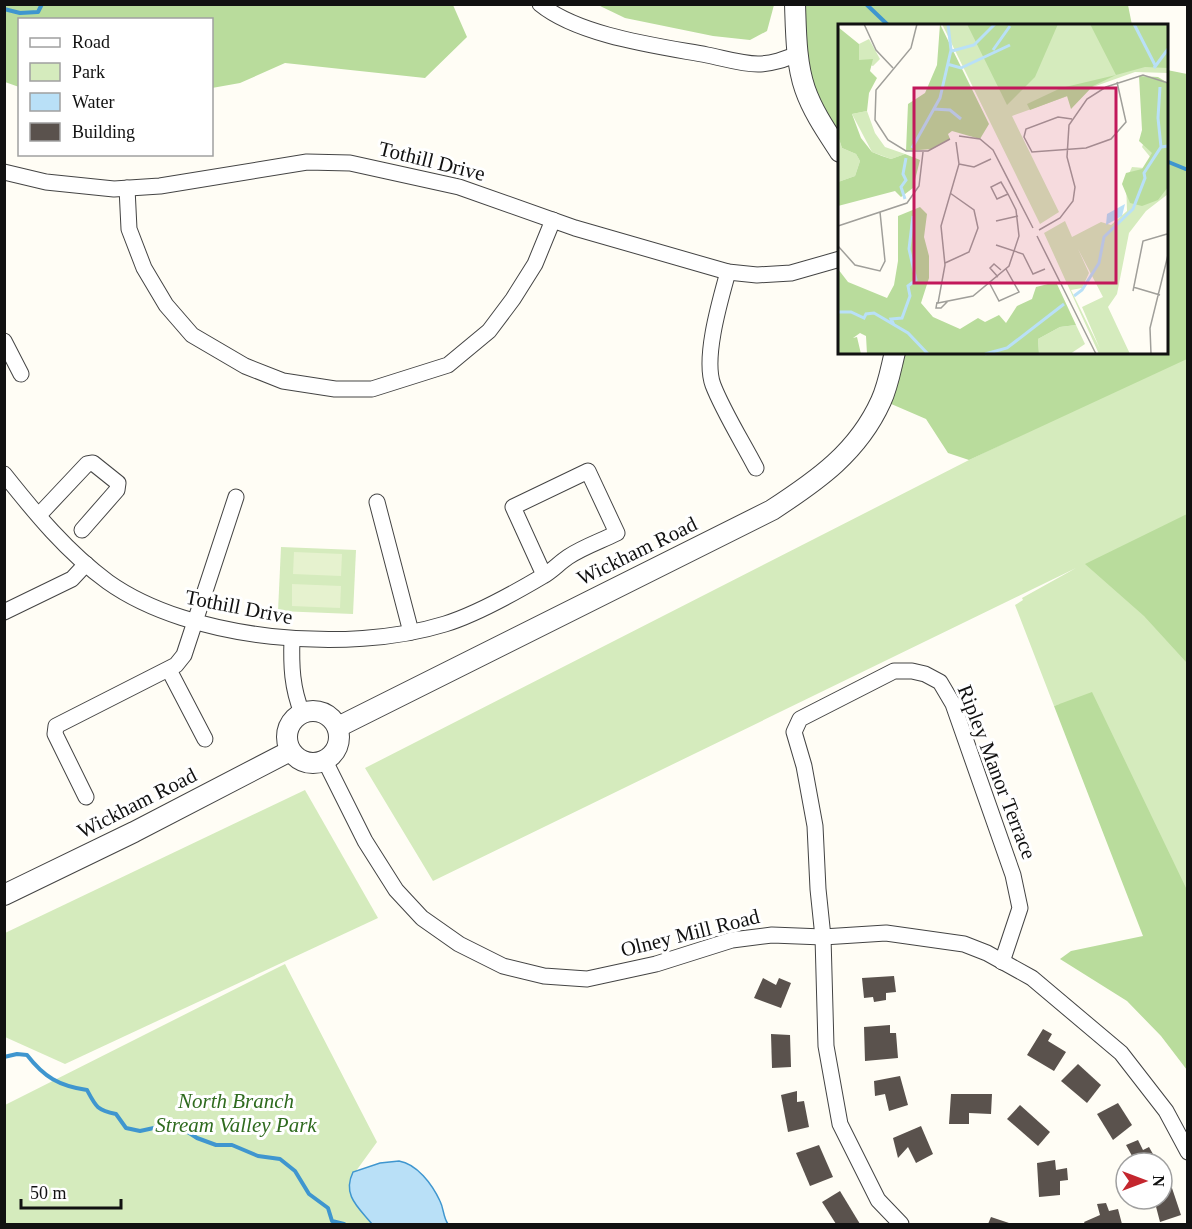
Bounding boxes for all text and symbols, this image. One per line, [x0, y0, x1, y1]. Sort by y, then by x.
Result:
legend [18, 18, 213, 156]
inset map [838, 24, 1168, 354]
text: Road [72, 32, 110, 52]
text: Park [72, 62, 105, 82]
text: Water [72, 92, 115, 112]
text: Building [72, 122, 135, 142]
street label: Tothill Drive [376, 136, 488, 186]
street label: Wickham Road [573, 511, 701, 590]
street label: Tothill Drive [183, 585, 295, 629]
street label: Ripley Manor Terrace [953, 681, 1041, 863]
street label: Wickham Road [73, 762, 201, 843]
street label: Olney Mill Road [618, 904, 762, 962]
park label: North Branch Stream Valley Park [155, 1089, 317, 1137]
north arrow [1114, 1151, 1174, 1211]
scale bar [21, 1172, 122, 1210]
text: N [1150, 1175, 1167, 1187]
text: 50 m [30, 1183, 67, 1203]

